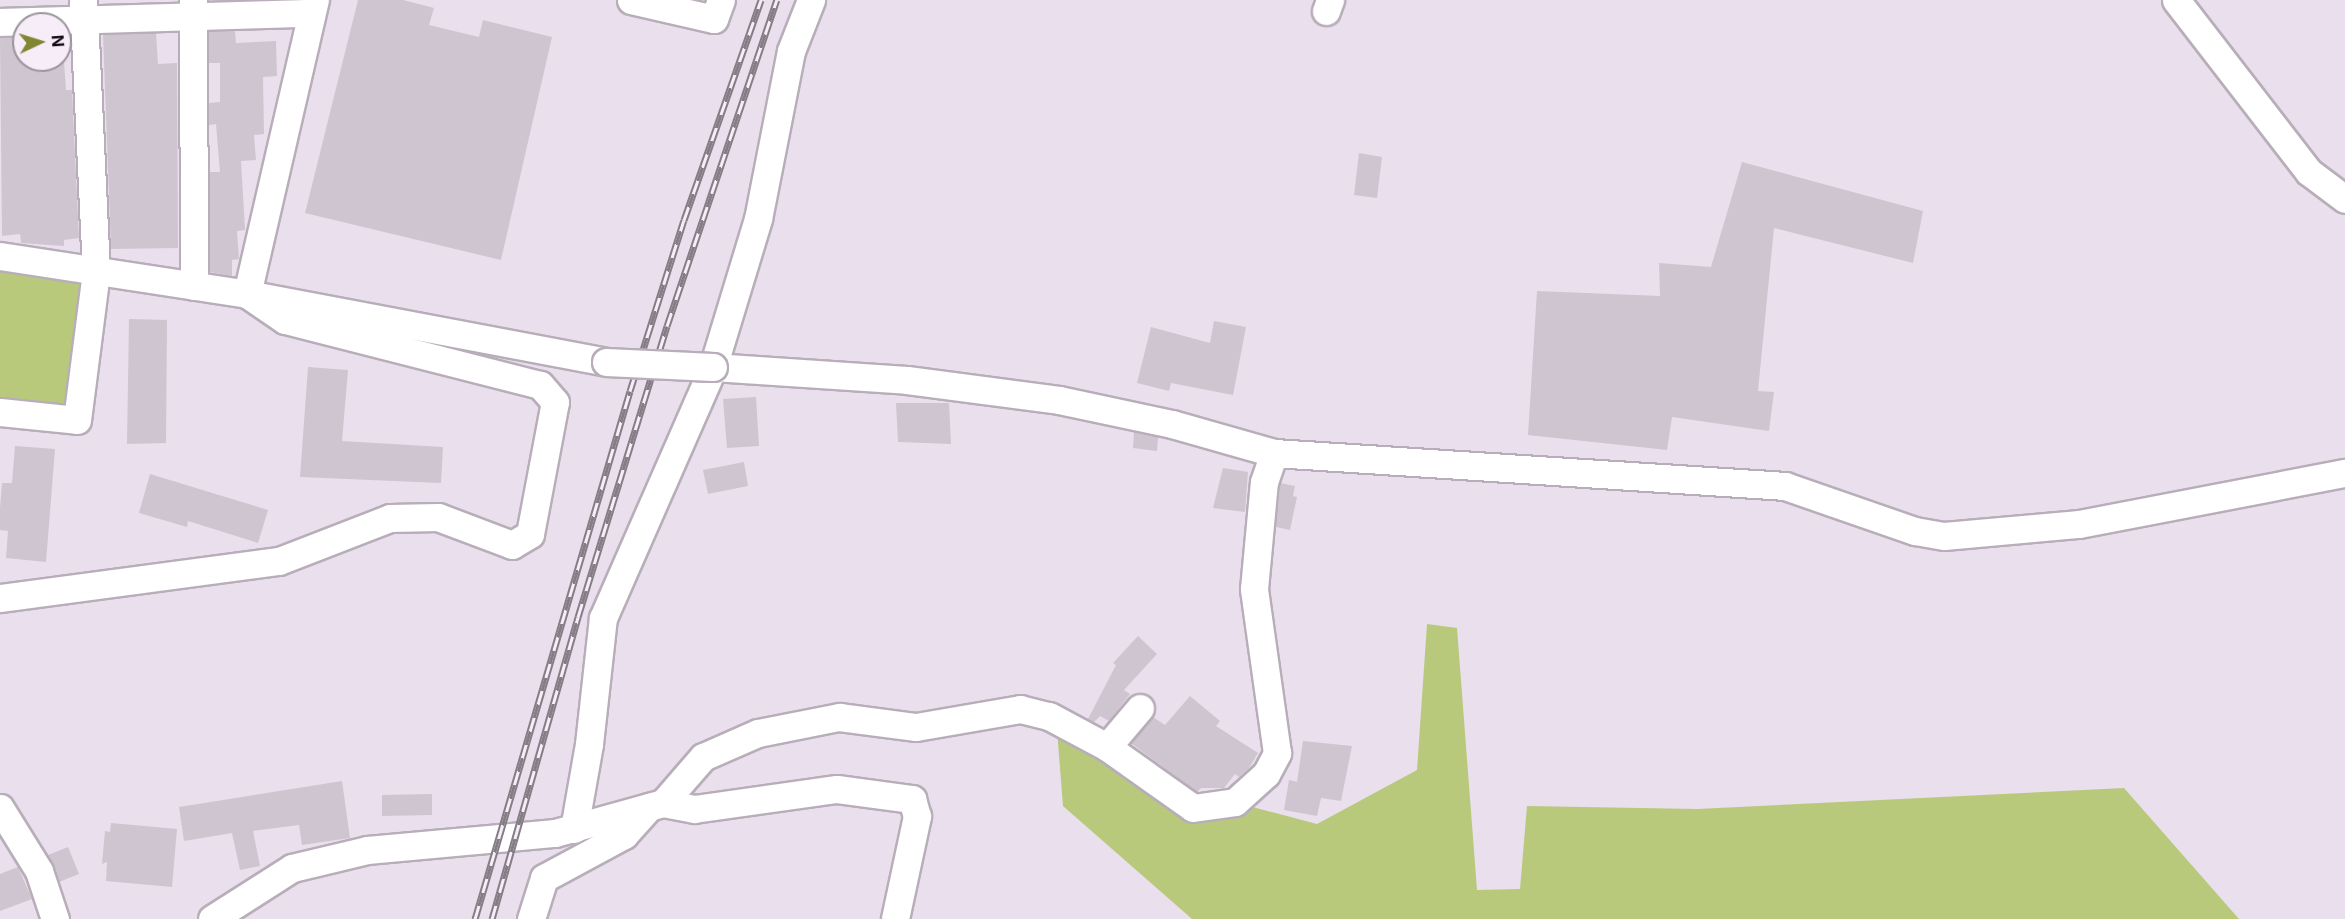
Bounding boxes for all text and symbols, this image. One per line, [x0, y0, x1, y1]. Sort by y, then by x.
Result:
north arrow [12, 12, 72, 72]
text: N [48, 34, 68, 48]

